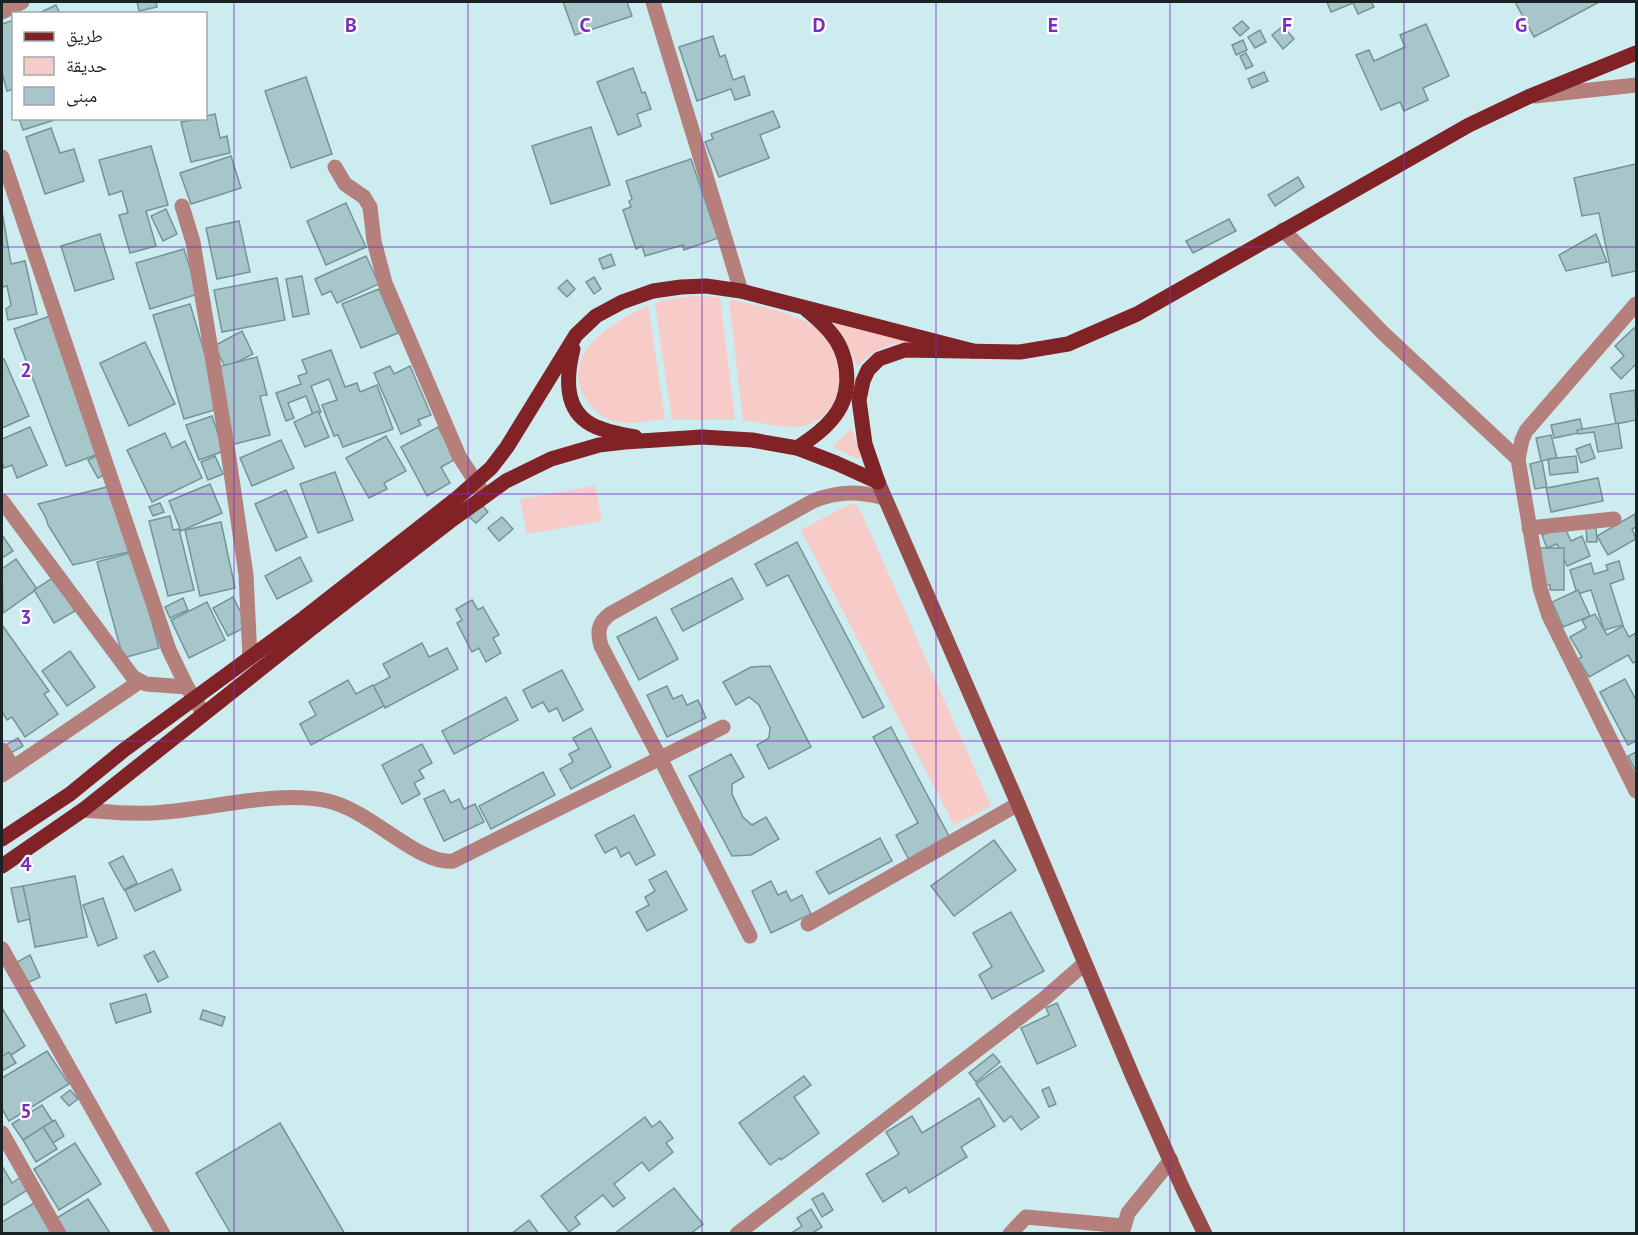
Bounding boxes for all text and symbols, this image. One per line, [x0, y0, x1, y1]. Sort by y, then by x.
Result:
legend [12, 12, 207, 120]
text: B [345, 12, 357, 38]
text: C [579, 12, 591, 38]
text: D [813, 12, 826, 38]
text: E [1048, 12, 1058, 38]
text: F [1282, 12, 1292, 38]
text: G [1515, 12, 1527, 38]
text: طريق [66, 24, 103, 47]
text: حديقة [66, 54, 107, 77]
text: مبنى [66, 84, 97, 107]
text: 2 [20, 357, 32, 383]
text: 3 [20, 604, 32, 630]
text: 4 [20, 851, 32, 877]
text: 5 [20, 1098, 32, 1124]

